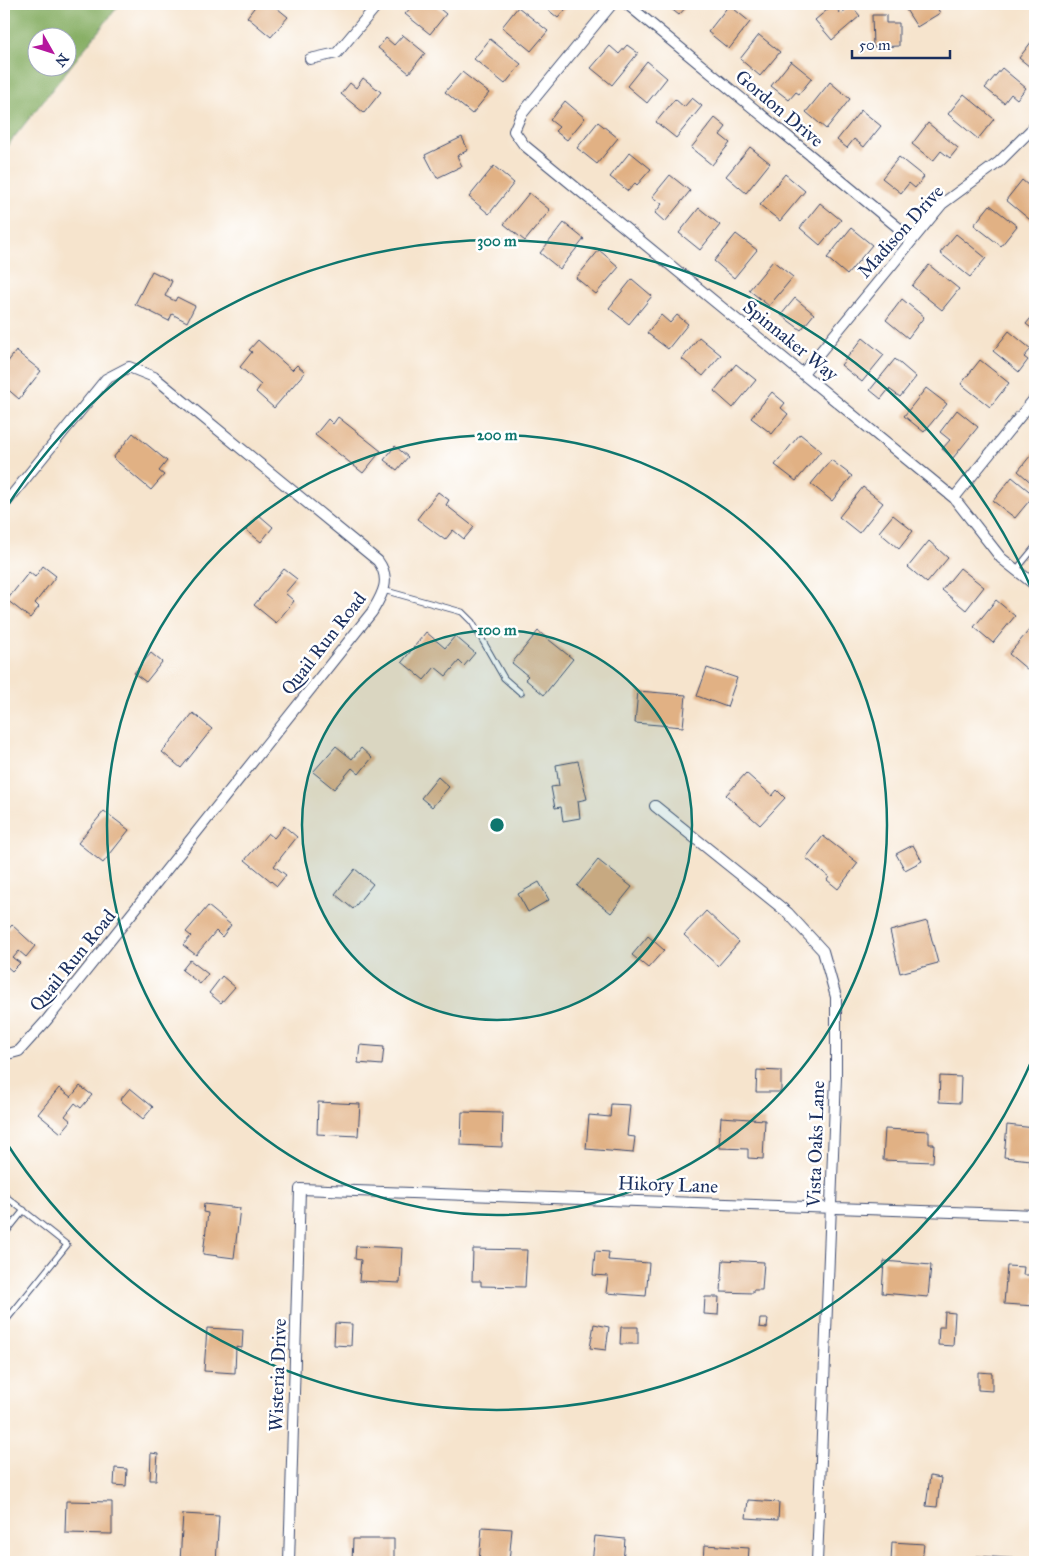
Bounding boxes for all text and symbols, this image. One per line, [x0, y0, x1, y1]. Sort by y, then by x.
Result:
north arrow [28, 28, 78, 78]
scale bar [852, 28, 949, 60]
text: 50 m [859, 36, 891, 54]
text: N [51, 50, 72, 70]
street label: Gordon Drive [731, 65, 829, 152]
street label: Madison Drive [853, 180, 948, 283]
text: 300 m [477, 232, 517, 251]
street label: Spinnaker Way [738, 295, 844, 386]
text: 200 m [477, 426, 518, 444]
street label: Quail Run Road [276, 587, 371, 699]
text: 100 m [477, 621, 517, 639]
centre of rings [488, 816, 506, 834]
street label: Quail Run Road [24, 904, 121, 1016]
street label: Vista Oaks Lane [802, 1080, 829, 1209]
street label: Hikory Lane [617, 1171, 719, 1198]
street label: Wisteria Drive [264, 1318, 291, 1432]

